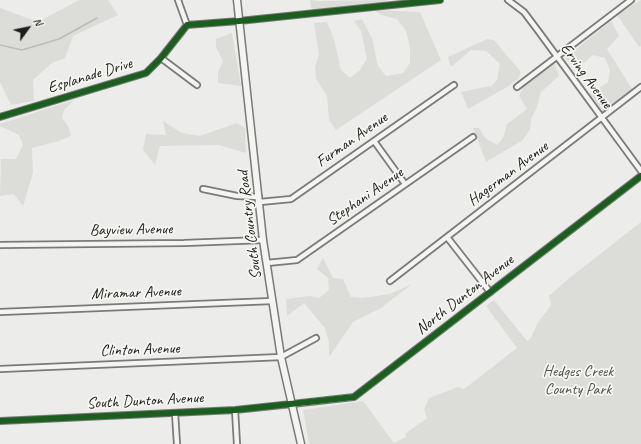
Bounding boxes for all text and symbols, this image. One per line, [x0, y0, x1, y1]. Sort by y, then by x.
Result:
north arrow [8, 8, 48, 48]
text: N [30, 15, 46, 28]
street label: Erving Avenue [556, 40, 616, 112]
street label: Esplanade Drive [45, 54, 135, 98]
street label: Furman Avenue [313, 108, 391, 172]
street label: Hagerman Avenue [464, 137, 552, 211]
street label: Stephani Avenue [323, 164, 407, 230]
street label: South Country Road [234, 170, 266, 280]
street label: Bayview Avenue [89, 220, 173, 240]
street label: North Dunton Avenue [412, 251, 518, 339]
street label: Miramar Avenue [91, 282, 181, 304]
street label: Clinton Avenue [100, 339, 180, 361]
park label: Hedges Creek County Park [543, 362, 613, 400]
street label: South Dunton Avenue [86, 388, 204, 414]

